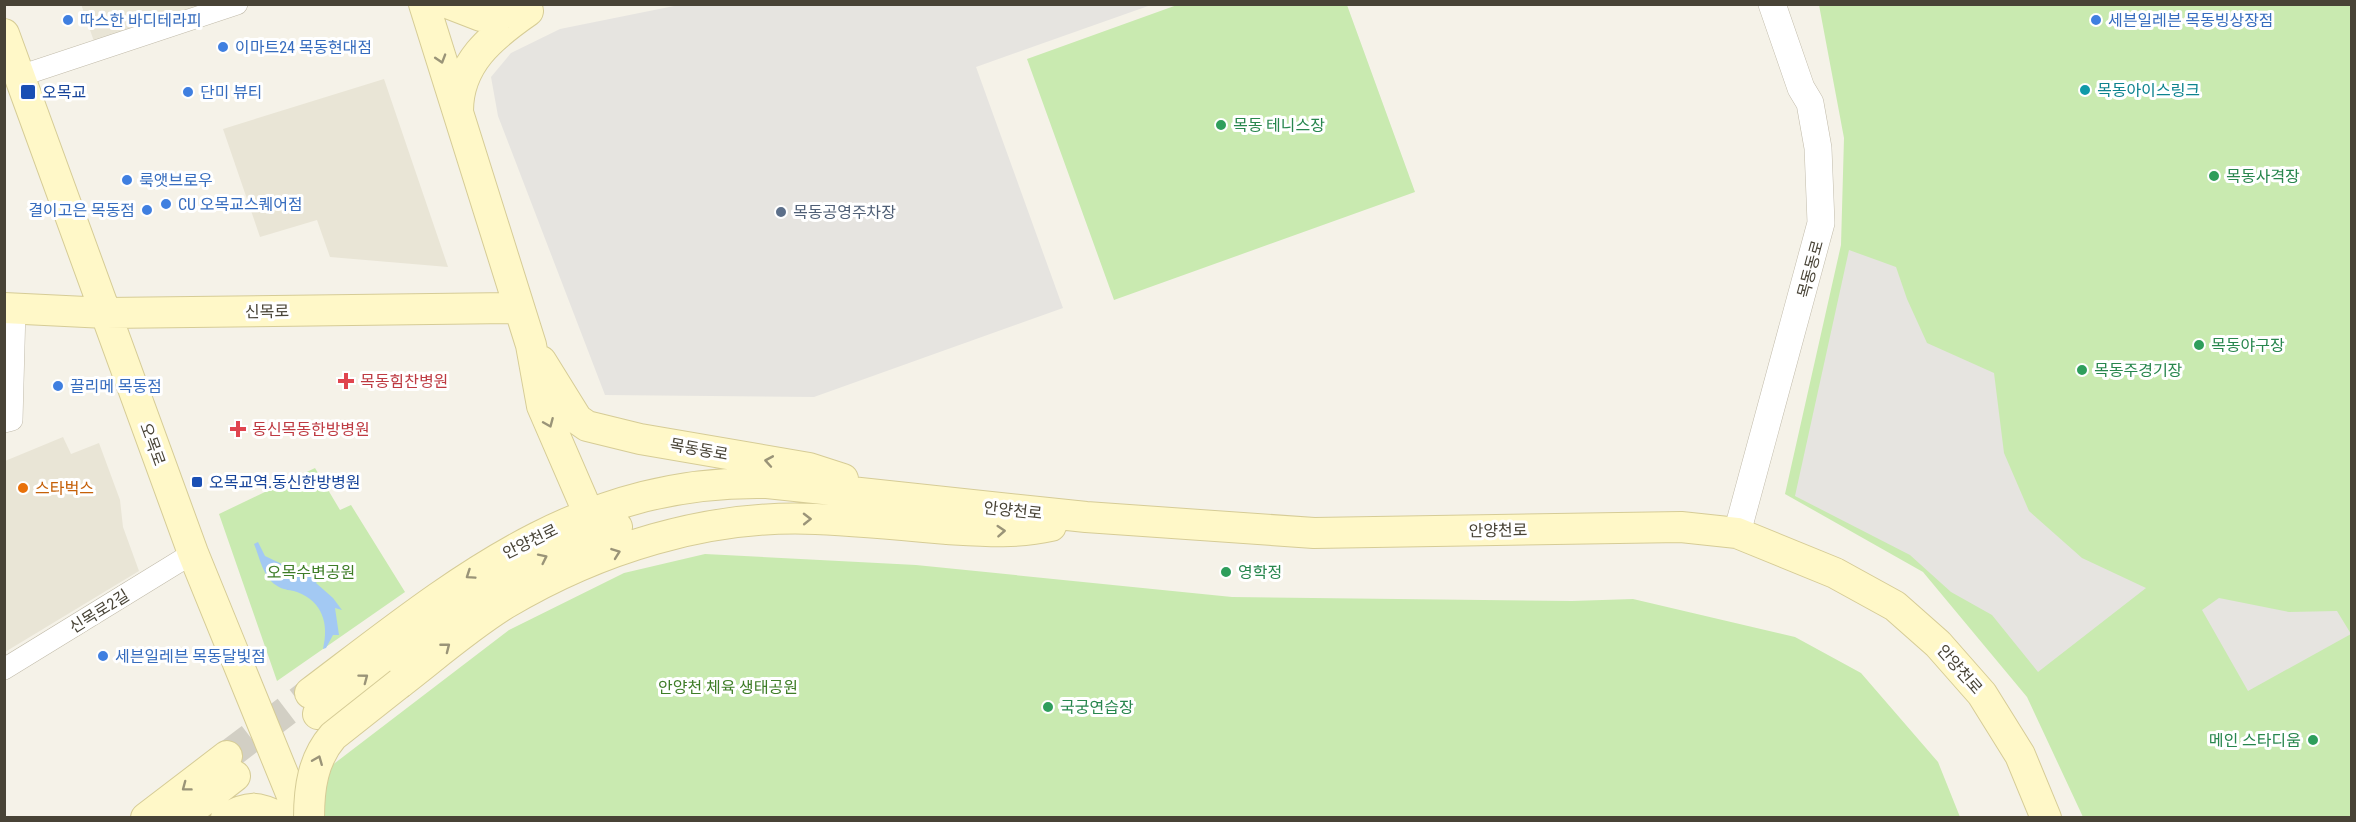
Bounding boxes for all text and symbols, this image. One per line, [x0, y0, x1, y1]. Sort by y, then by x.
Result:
place label: 따스한 바디테라피 [80, 11, 201, 30]
place label: 세븐일레븐 목동빙상장점 [2108, 11, 2274, 30]
marker: 따스한 바디테라피 [61, 13, 75, 27]
marker: 세븐일레븐 목동빙상장점 [2089, 13, 2103, 27]
place label: 이마트24 목동현대점 [235, 38, 372, 57]
marker: 이마트24 목동현대점 [216, 40, 230, 54]
one-way arrow [434, 53, 446, 64]
place label: 목동아이스링크 [2097, 81, 2200, 100]
marker: 오목교 [19, 83, 37, 101]
place label: 오목교 [42, 83, 86, 102]
place label: 단미 뷰티 [200, 83, 263, 102]
marker: 목동아이스링크 [2078, 83, 2092, 97]
marker: 단미 뷰티 [181, 85, 195, 99]
place label: 목동 테니스장 [1233, 116, 1325, 135]
marker: 목동 테니스장 [1214, 118, 1228, 132]
place label: 목동사격장 [2226, 167, 2300, 186]
marker: 목동사격장 [2207, 169, 2221, 183]
place label: 룩앳브로우 [139, 171, 213, 190]
marker: 룩앳브로우 [120, 173, 134, 187]
place label: CU 오목교스퀘어점 [178, 195, 303, 214]
marker: CU 오목교스퀘어점 [159, 197, 173, 211]
place label: 결이고은 목동점 [28, 201, 135, 220]
marker: 결이고은 목동점 [140, 203, 154, 217]
place label: 목동공영주차장 [793, 203, 896, 222]
marker: 목동공영주차장 [774, 205, 788, 219]
street label: 목동동로 [1794, 238, 1827, 300]
street label: 신목로 [245, 302, 290, 321]
place label: 목동야구장 [2211, 336, 2285, 355]
marker: 목동야구장 [2192, 338, 2206, 352]
place label: 목동주경기장 [2094, 361, 2183, 380]
marker: 목동주경기장 [2075, 363, 2089, 377]
marker: 목동힘찬병원 [337, 372, 355, 390]
place label: 목동힘찬병원 [360, 372, 448, 391]
place label: 끌리메 목동점 [70, 377, 162, 396]
marker: 끌리메 목동점 [51, 379, 65, 393]
one-way arrow [542, 416, 554, 427]
street label: 오목로 [136, 420, 169, 468]
marker: 동신목동한방병원 [229, 420, 247, 438]
place label: 동신목동한방병원 [252, 420, 370, 439]
street label: 목동동로 [668, 435, 730, 464]
one-way arrow [764, 455, 774, 468]
place label: 오목교역.동신한방병원 [209, 473, 360, 492]
marker: 오목교역.동신한방병원 [190, 475, 204, 489]
place label: 스타벅스 [35, 479, 94, 498]
marker: 스타벅스 [16, 481, 30, 495]
street label: 안양천로 [983, 498, 1043, 523]
one-way arrow [802, 513, 811, 526]
street label: 안양천로 [500, 520, 561, 563]
street label: 안양천로 [1468, 520, 1528, 541]
one-way arrow [997, 525, 1006, 538]
one-way arrow [610, 547, 621, 560]
one-way arrow [537, 553, 548, 565]
park label: 오목수변공원 [267, 563, 355, 582]
place label: 영학정 [1238, 563, 1282, 582]
marker: 영학정 [1219, 565, 1233, 579]
one-way arrow [465, 568, 476, 579]
street label: 신목로2길 [66, 586, 133, 637]
street label: 안양천로 [1933, 641, 1986, 698]
one-way arrow [439, 643, 450, 654]
place label: 세븐일레븐 목동달빛점 [115, 647, 266, 666]
marker: 세븐일레븐 목동달빛점 [96, 649, 110, 663]
one-way arrow [358, 674, 369, 685]
park label: 안양천 체육 생태공원 [658, 678, 798, 697]
place label: 국궁연습장 [1060, 698, 1134, 717]
marker: 국궁연습장 [1041, 700, 1055, 714]
place label: 메인 스타디움 [2209, 731, 2301, 750]
marker: 메인 스타디움 [2306, 733, 2320, 747]
one-way arrow [311, 756, 324, 766]
one-way arrow [182, 779, 193, 790]

